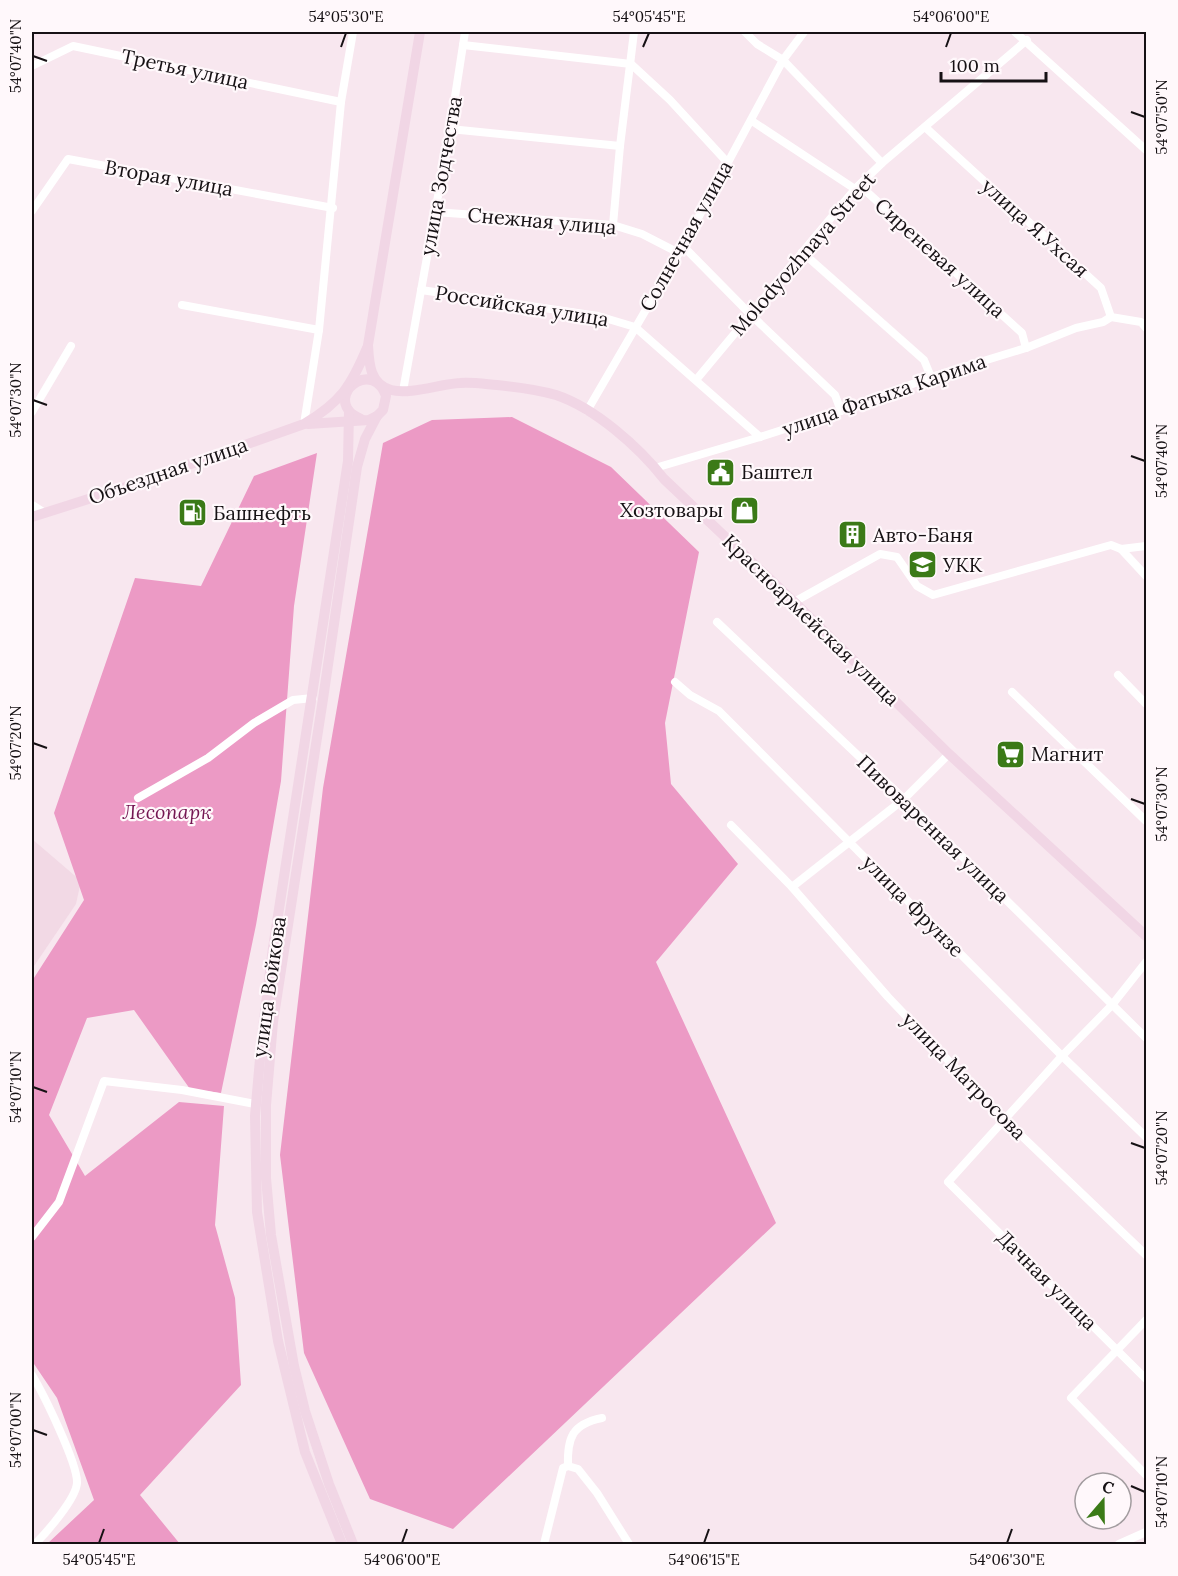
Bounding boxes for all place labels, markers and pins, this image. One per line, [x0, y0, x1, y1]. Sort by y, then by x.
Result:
public building icon: Баштел [704, 456, 736, 488]
place label: Баштел [741, 459, 813, 484]
shop icon: Хозтовары [728, 494, 760, 526]
fuel station icon: Башнефть [176, 497, 208, 529]
place label: Хозтовары [620, 497, 723, 522]
place label: Башнефть [213, 500, 311, 525]
building icon: Авто-Баня [836, 519, 868, 551]
place label: Авто-Баня [872, 522, 973, 547]
school or university icon: УКК [906, 549, 938, 581]
place label: УКК [942, 552, 983, 577]
supermarket icon: Магнит [994, 738, 1026, 770]
place label: Магнит [1031, 741, 1103, 766]

